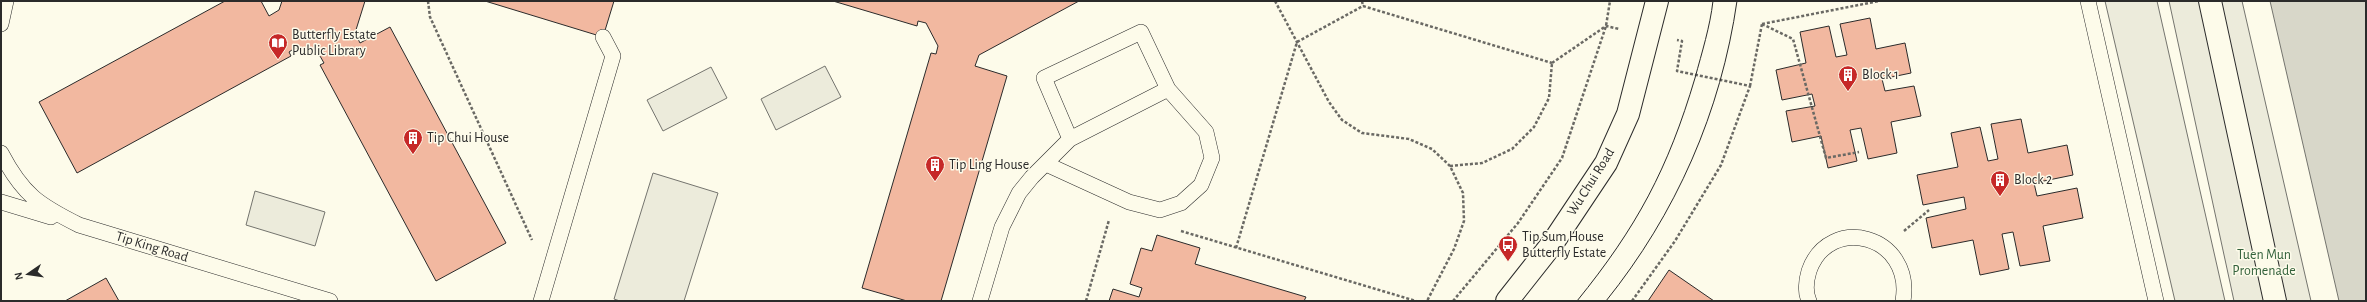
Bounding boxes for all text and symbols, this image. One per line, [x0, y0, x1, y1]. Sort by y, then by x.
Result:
place label: Butterfly Estate Public Library [292, 28, 376, 58]
library icon: Butterfly Estate Public Library [267, 32, 289, 60]
building icon: Block 1 [1837, 64, 1859, 92]
place label: Block 1 [1862, 68, 1899, 82]
building icon: Tip Chui House [402, 127, 424, 155]
place label: Tip Chui House [427, 131, 509, 145]
street label: Wu Chui Road [1565, 146, 1617, 218]
building icon: Tip Ling House [924, 154, 946, 182]
place label: Tip Ling House [949, 158, 1029, 172]
building icon: Block 2 [1989, 169, 2011, 197]
place label: Block 2 [2014, 173, 2052, 187]
street label: Tip King Road [114, 229, 190, 265]
place label: Tip Sum House Butterfly Estate [1522, 230, 1606, 260]
bus stop icon: Tip Sum House Butterfly Estate [1497, 234, 1519, 262]
park label: Tuen Mun Promenade [2232, 248, 2296, 278]
north arrow [8, 254, 48, 294]
text: N [13, 271, 25, 281]

